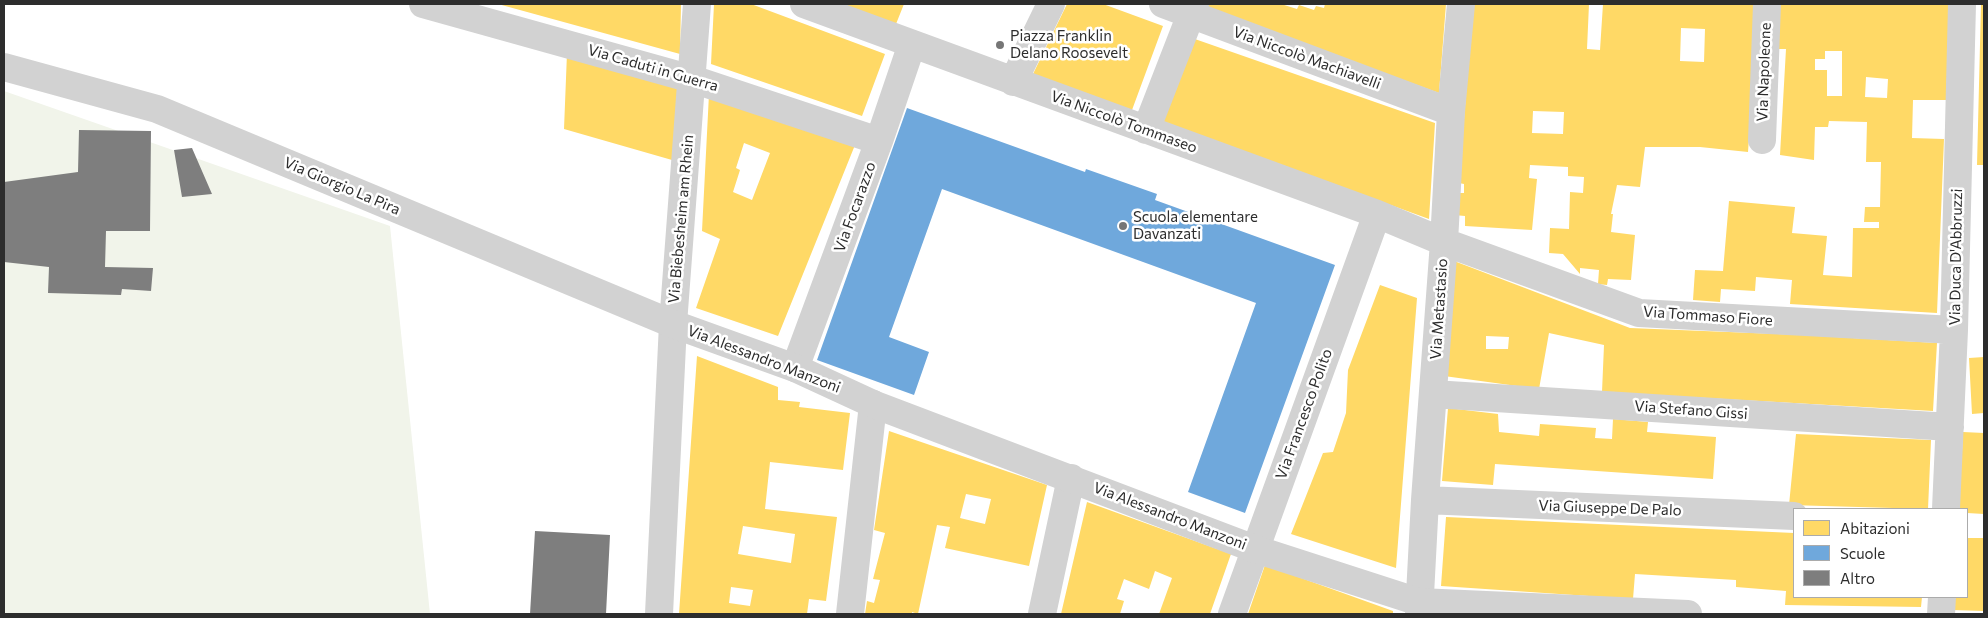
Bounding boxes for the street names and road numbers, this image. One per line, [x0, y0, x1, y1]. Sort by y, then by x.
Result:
street label: Via Napoleone [1753, 22, 1775, 122]
street label: Via Niccolò Machiavelli [1231, 23, 1383, 93]
street label: Via Caduti in Guerra [586, 41, 720, 95]
street label: Via Niccolò Tommaseo [1048, 87, 1200, 157]
street label: Via Biebesheim am Rhein [665, 134, 697, 304]
street label: Via Giorgio La Pira [281, 153, 403, 219]
street label: Via Focarazzo [830, 159, 880, 255]
street label: Via Duca D'Abbruzzi [1946, 188, 1966, 326]
street label: Via Metastasio [1426, 258, 1452, 360]
street label: Via Tommaso Fiore [1643, 302, 1773, 330]
street label: Via Alessandro Manzoni [685, 321, 843, 397]
street label: Via Francesco Polito [1272, 346, 1336, 482]
street label: Via Stefano Gissi [1634, 397, 1748, 423]
street label: Via Alessandro Manzoni [1091, 478, 1249, 554]
street label: Via Giuseppe De Palo [1538, 497, 1682, 519]

